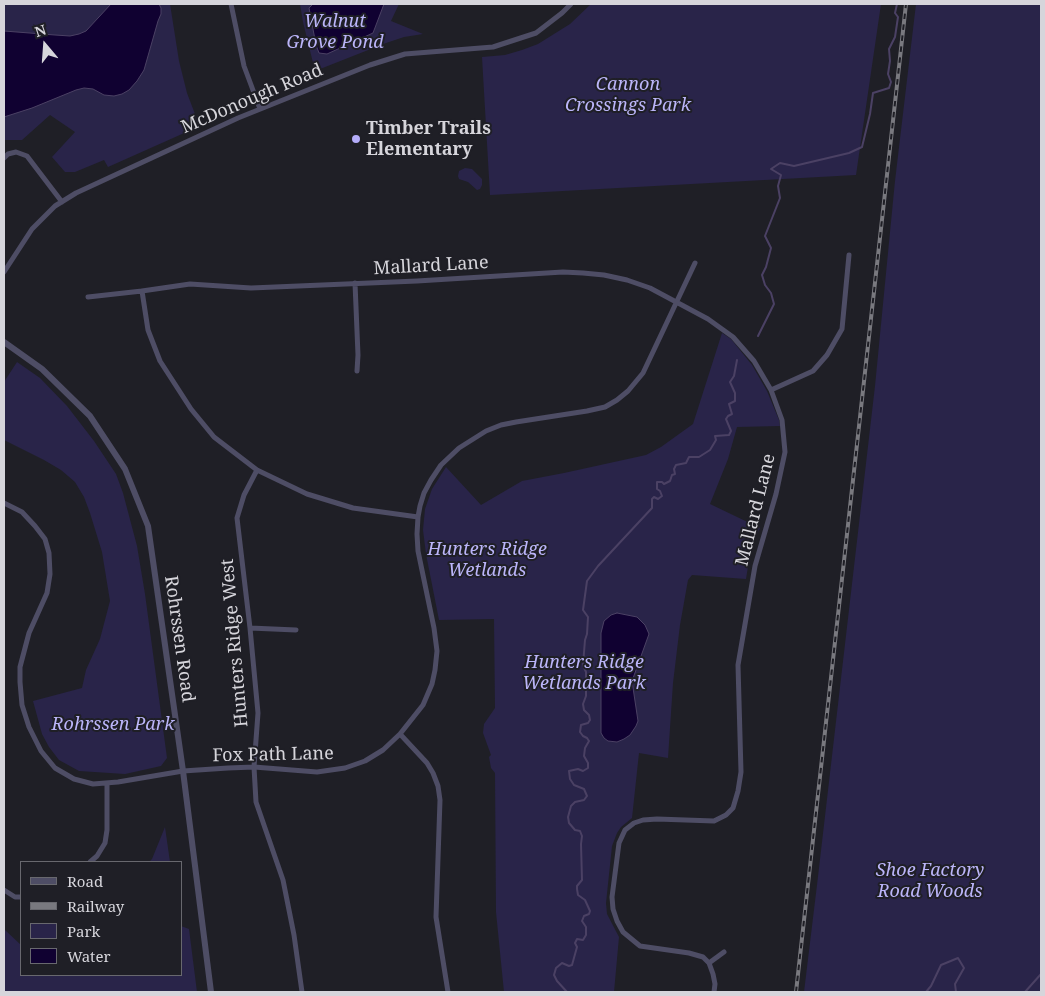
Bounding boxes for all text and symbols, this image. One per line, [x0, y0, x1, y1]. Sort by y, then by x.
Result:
park label: Walnut Grove Pond [286, 11, 384, 54]
north arrow [20, 20, 70, 70]
text: N [32, 20, 48, 41]
street label: McDonough Road [178, 59, 326, 139]
park label: Cannon Crossings Park [565, 74, 691, 116]
place label: Timber Trails Elementary [366, 118, 491, 160]
marker: Timber Trails Elementary [350, 133, 362, 145]
street label: Mallard Lane [373, 252, 489, 280]
street label: Mallard Lane [732, 452, 780, 568]
park label: Hunters Ridge Wetlands [427, 539, 547, 582]
street label: Hunters Ridge West [217, 558, 253, 728]
street label: Rohrssen Road [159, 574, 199, 704]
park label: Hunters Ridge Wetlands Park [522, 652, 646, 694]
park label: Rohrssen Park [52, 714, 174, 736]
street label: Fox Path Lane [212, 743, 334, 767]
park label: Shoe Factory Road Woods [876, 860, 984, 902]
legend [20, 861, 182, 976]
text: Road [67, 871, 103, 891]
text: Railway [67, 896, 124, 916]
text: Park [67, 921, 100, 941]
text: Water [67, 946, 110, 966]

